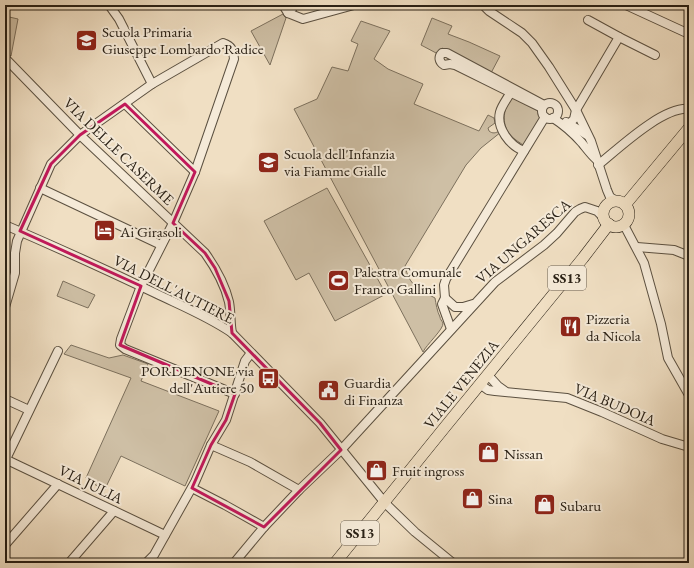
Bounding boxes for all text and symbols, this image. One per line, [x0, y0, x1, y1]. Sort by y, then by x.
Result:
place label: Scuola Primaria Giuseppe Lombardo Radice [102, 22, 264, 58]
school or university icon: Scuola Primaria Giuseppe Lombardo Radice [73, 27, 99, 53]
street label: VIA DELLE CASERME [60, 93, 179, 209]
place label: Scuola dell'Infanzia via Fiamme Gialle [284, 144, 395, 180]
school or university icon: Scuola dell'Infanzia via Fiamme Gialle [255, 149, 281, 175]
street label: VIA UNGARESCA [471, 194, 575, 288]
hotel icon: Ai Girasoli [91, 218, 117, 244]
place label: Ai Girasoli [119, 222, 182, 241]
street label: VIA DELL'AUTIERE [110, 250, 238, 328]
place label: Palestra Comunale Franco Gallini [354, 262, 462, 298]
road number: SS13 [548, 266, 586, 290]
sports icon: Palestra Comunale Franco Gallini [325, 267, 351, 293]
place label: Pizzeria da Nicola [586, 309, 641, 345]
restaurant icon: Pizzeria da Nicola [558, 314, 584, 340]
street label: VIALE VENEZIA [419, 335, 503, 432]
place label: PORDENONE via dell'Autiere 50 [141, 361, 254, 397]
bus stop icon: PORDENONE via dell'Autiere 50 [256, 366, 282, 392]
place label: Guardia di Finanza [344, 373, 403, 409]
public building icon: Guardia di Finanza [316, 378, 342, 404]
street label: VIA BUDOIA [571, 378, 659, 430]
shop icon: Nissan [476, 440, 502, 466]
place label: Nissan [504, 444, 543, 463]
shop icon: Fruit ingross [364, 457, 390, 483]
street label: VIA JULIA [56, 460, 127, 508]
place label: Fruit ingross [392, 461, 464, 480]
shop icon: Sina [459, 485, 485, 511]
place label: Sina [488, 489, 513, 508]
shop icon: Subaru [531, 492, 557, 518]
place label: Subaru [560, 496, 601, 515]
road number: SS13 [341, 521, 379, 545]

